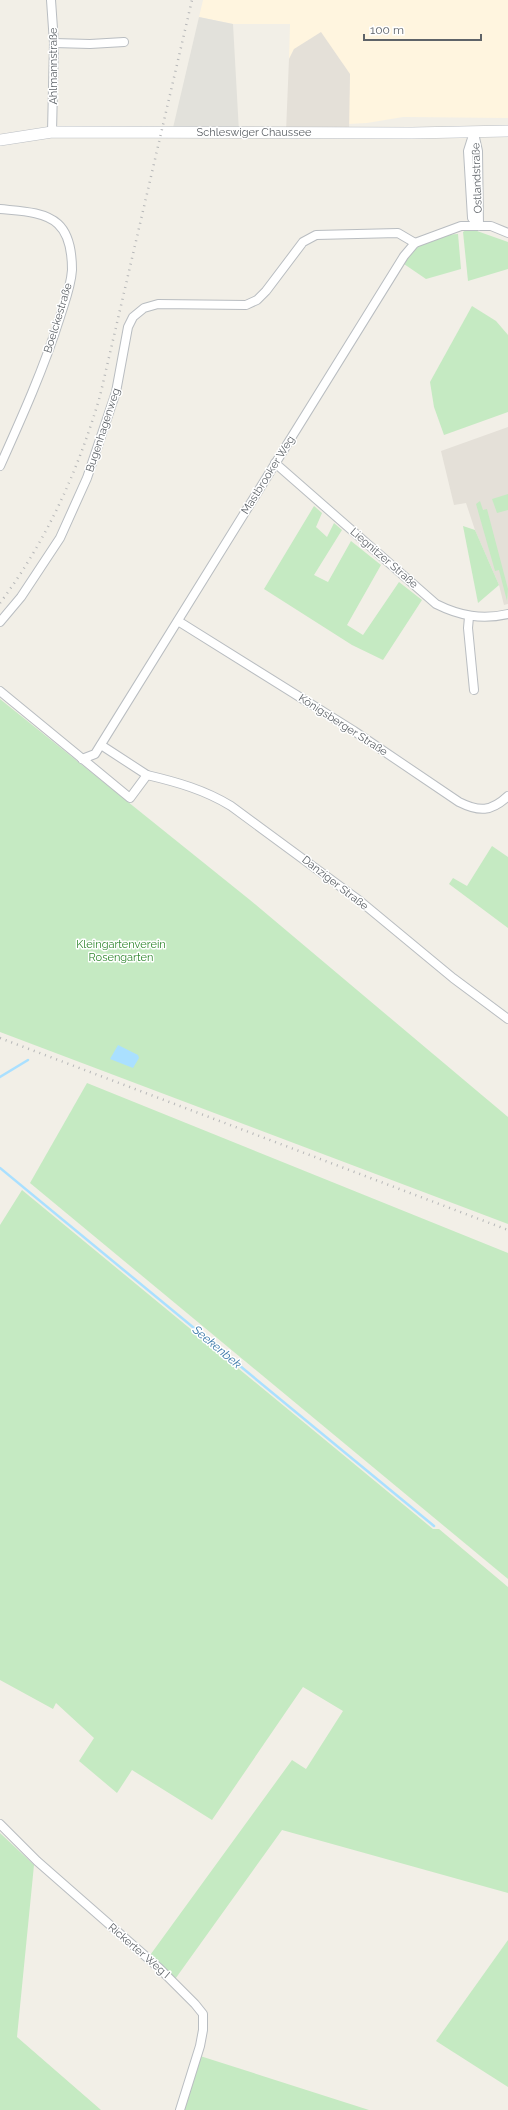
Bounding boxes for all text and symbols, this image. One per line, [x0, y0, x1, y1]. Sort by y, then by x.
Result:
scale bar [364, 16, 481, 42]
text: 100 m [370, 23, 404, 37]
street label: Ahlmannstraße [47, 27, 60, 105]
street label: Schleswiger Chaussee [197, 126, 312, 139]
street label: Ostlandstraße [469, 142, 485, 214]
street label: Boelckestraße [41, 281, 75, 355]
street label: Bugenhagenweg [83, 386, 123, 474]
street label: Mastbrooker Weg [239, 433, 297, 517]
street label: Liegnitzer Straße [348, 525, 421, 591]
street label: Königsberger Straße [296, 691, 390, 759]
street label: Danziger Straße [299, 853, 371, 913]
park label: Kleingartenverein Rosengarten [76, 938, 166, 964]
water label: Seekenbek [189, 1322, 245, 1372]
street label: Rickerter Weg I [106, 1921, 172, 1981]

